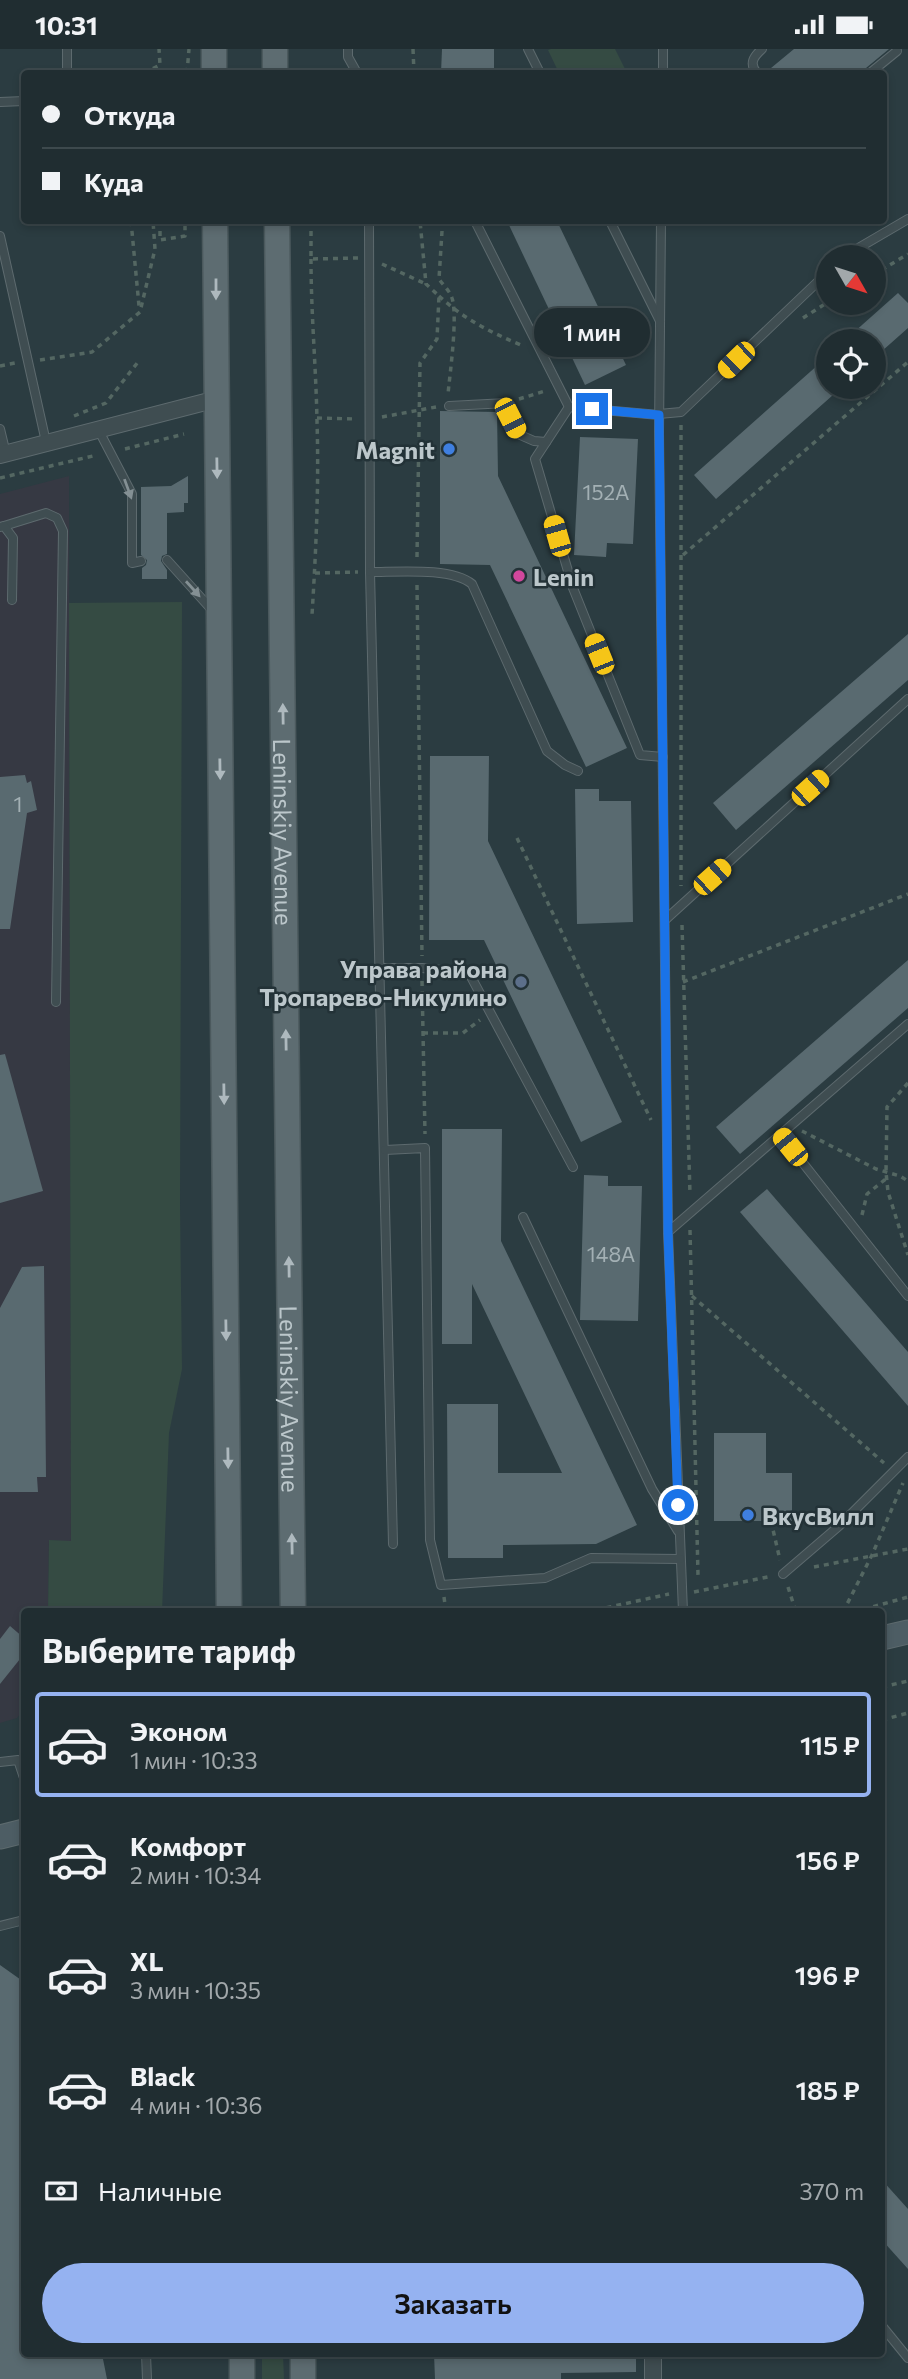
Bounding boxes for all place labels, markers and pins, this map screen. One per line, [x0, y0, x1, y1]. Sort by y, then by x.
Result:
place label: Magnit [356, 435, 435, 464]
marker: Magnit [441, 441, 457, 457]
place label: Lenin [533, 562, 594, 591]
marker: Lenin [511, 568, 527, 584]
place label: Управа района Тропарево-Никулино [259, 954, 507, 1011]
marker: Управа района Тропарево-Никулино [513, 974, 529, 990]
place label: ВкусВилл [762, 1501, 874, 1530]
marker: ВкусВилл [740, 1507, 756, 1523]

